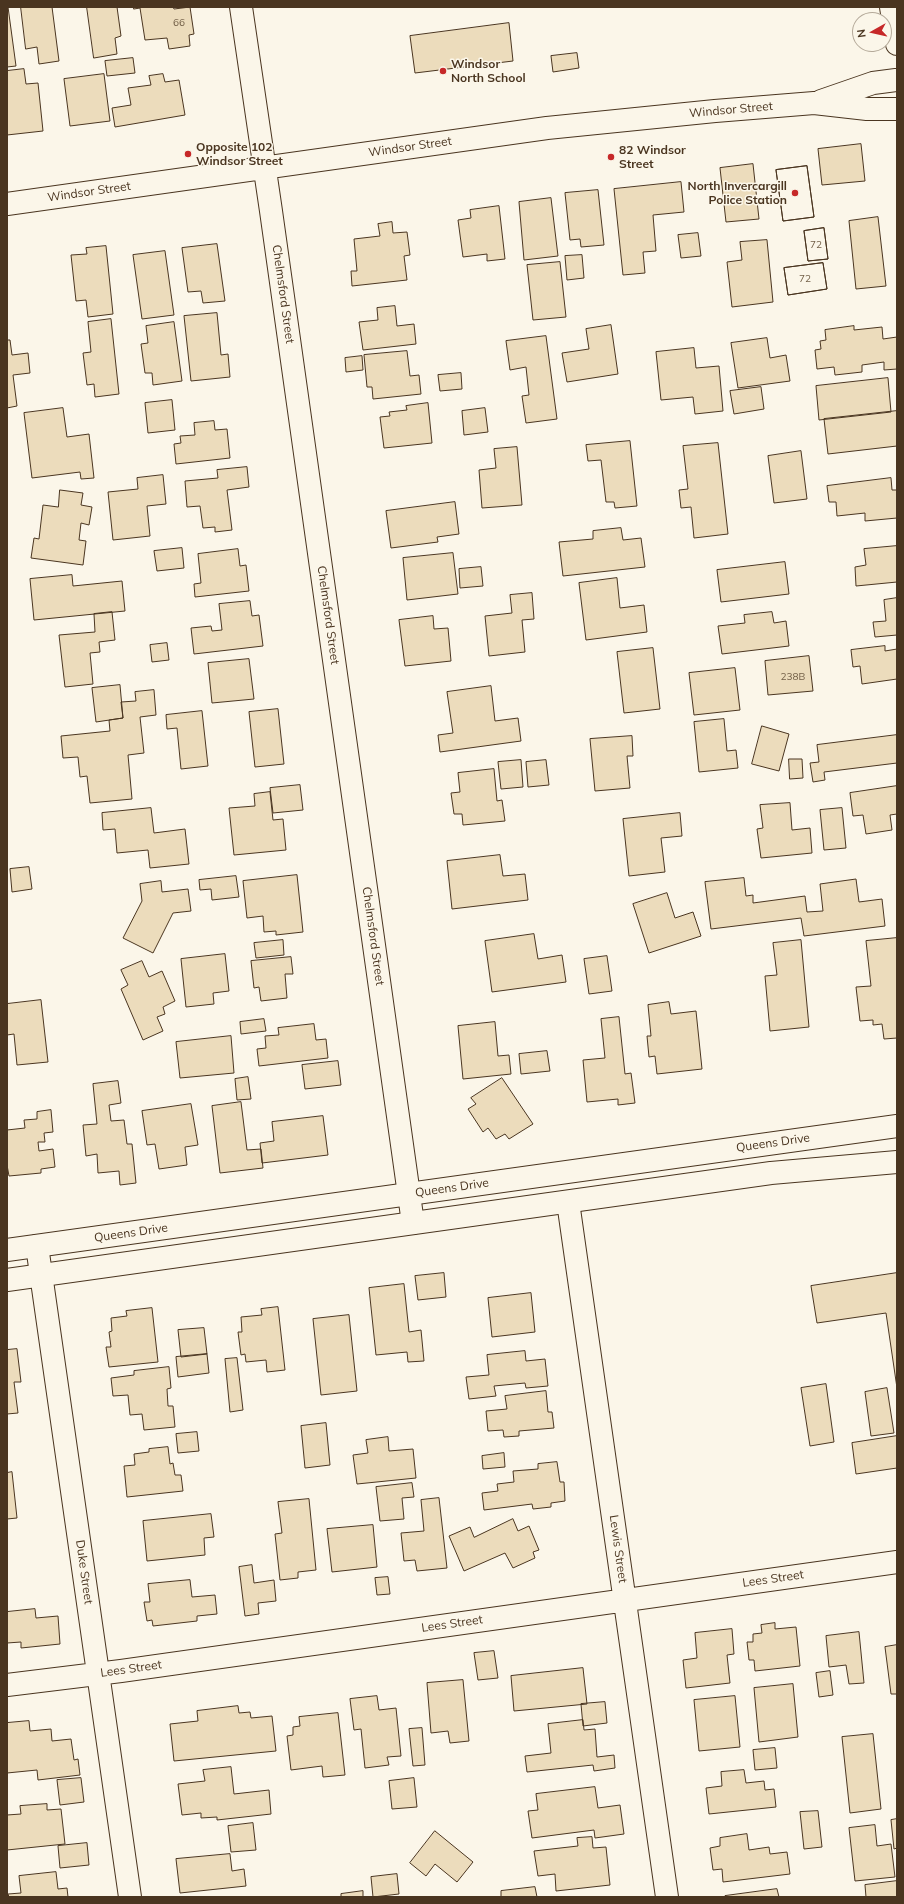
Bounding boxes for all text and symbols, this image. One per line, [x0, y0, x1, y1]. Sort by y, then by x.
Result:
north arrow [852, 12, 892, 52]
house number: 66 [173, 17, 185, 29]
text: N [854, 28, 869, 39]
place label: Windsor North School [451, 57, 526, 85]
marker: Windsor North School [438, 66, 448, 76]
street label: Windsor Street [689, 99, 773, 121]
street label: Windsor Street [367, 134, 453, 160]
place label: Opposite 102 Windsor Street [196, 140, 283, 168]
place label: 82 Windsor Street [619, 143, 686, 171]
marker: Opposite 102 Windsor Street [183, 149, 193, 159]
marker: 82 Windsor Street [606, 152, 616, 162]
street label: Windsor Street [46, 179, 132, 205]
place label: North Invercargill Police Station [688, 179, 787, 207]
marker: North Invercargill Police Station [790, 188, 800, 198]
house number: 72 [810, 239, 822, 251]
street label: Chelmsford Street [269, 244, 297, 344]
house number: 72 [799, 273, 811, 285]
street label: Chelmsford Street [314, 565, 342, 665]
house number: 238B [781, 671, 805, 683]
street label: Chelmsford Street [359, 886, 387, 986]
street label: Queens Drive [735, 1131, 811, 1155]
street label: Queens Drive [414, 1176, 490, 1200]
street label: Queens Drive [93, 1221, 169, 1245]
street label: Lewis Street [606, 1514, 630, 1584]
street label: Duke Street [72, 1539, 96, 1605]
street label: Lees Street [741, 1568, 805, 1590]
street label: Lees Street [420, 1613, 484, 1635]
street label: Lees Street [99, 1658, 163, 1680]

